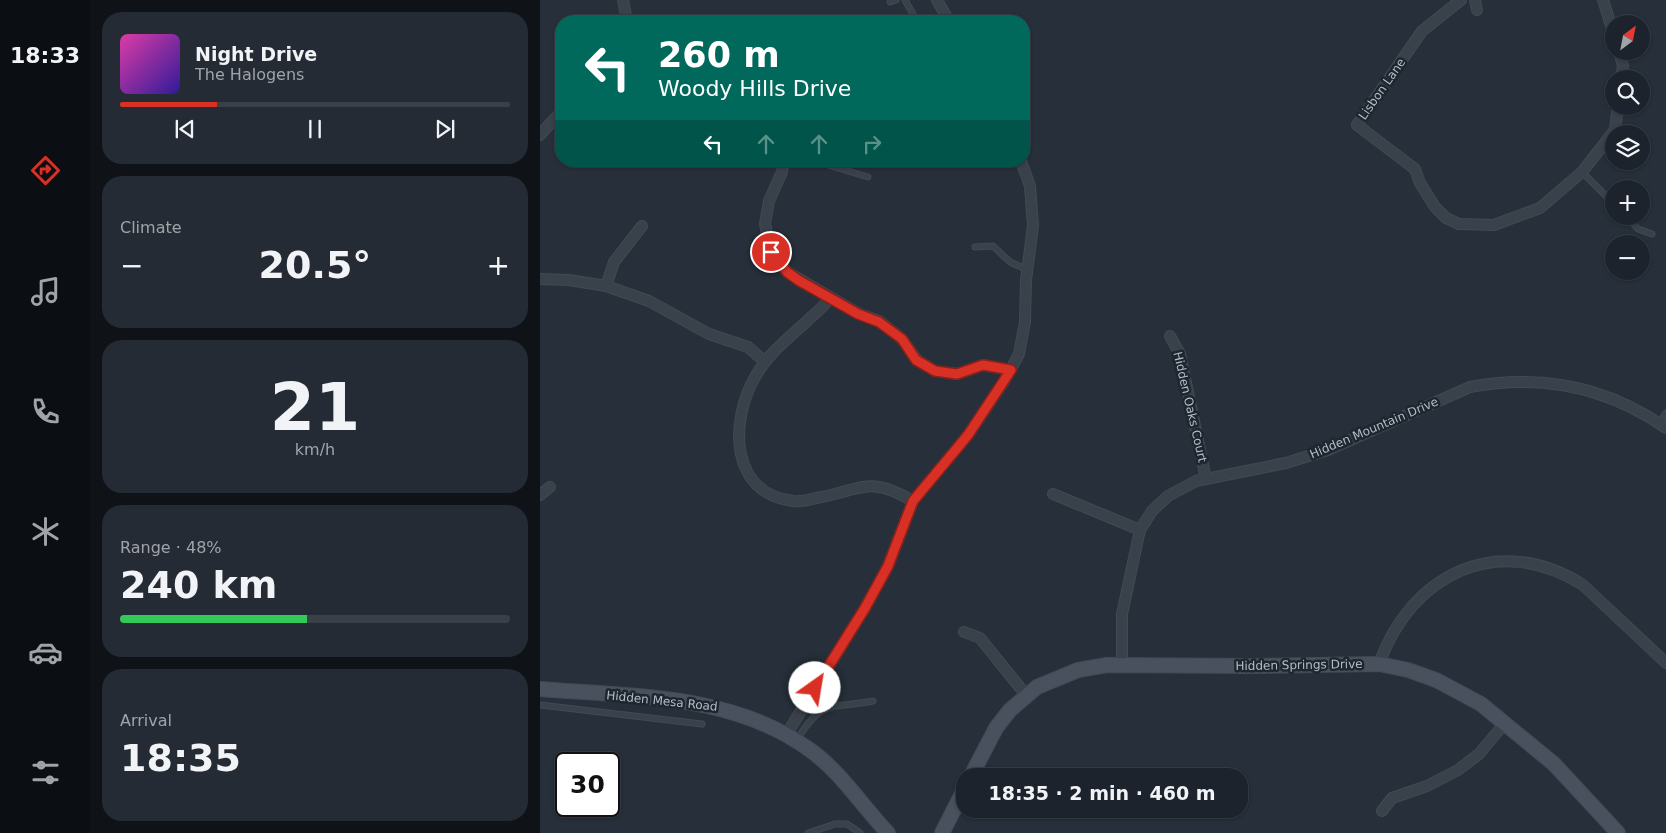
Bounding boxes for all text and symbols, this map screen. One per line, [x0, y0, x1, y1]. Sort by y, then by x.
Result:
north arrow [1605, 15, 1650, 60]
map controls [1605, 15, 1650, 280]
icon: left [575, 35, 640, 100]
text: 260 m [658, 35, 780, 75]
text: 18:33 [10, 43, 80, 68]
text: Night Drive [195, 43, 317, 65]
street label: Lisbon Lane [1356, 56, 1408, 122]
text: The Halogens [195, 65, 304, 84]
button: search [1605, 70, 1650, 115]
text: Woody Hills Drive [658, 76, 851, 101]
icon: previous [171, 115, 199, 143]
icon: pause [301, 115, 329, 143]
icon: next [431, 115, 459, 143]
button: layers [1605, 125, 1650, 170]
icon: left [699, 130, 727, 158]
icon: ahead [752, 130, 780, 158]
icon: ahead [805, 130, 833, 158]
icon: right [858, 130, 886, 158]
icon: directions [28, 153, 63, 188]
button: + [1605, 180, 1650, 225]
text: Climate [120, 218, 182, 237]
pin [750, 231, 792, 273]
button: − [1605, 235, 1650, 280]
icon: arrive [757, 238, 785, 266]
text: 20.5° [259, 243, 371, 287]
text: − [120, 249, 143, 282]
text: + [487, 249, 510, 282]
icon: music [28, 274, 63, 309]
street label: Hidden Oaks Court [1170, 350, 1210, 464]
text: 21 [270, 370, 360, 445]
icon: phone [28, 394, 63, 429]
street label: Hidden Mountain Drive [1308, 395, 1440, 461]
text: km/h [295, 440, 335, 459]
icon: climate [28, 514, 63, 549]
text: Range · 48% [120, 538, 222, 557]
text: 240 km [120, 563, 277, 607]
icon: car [28, 635, 63, 670]
street label: Hidden Springs Drive [1235, 657, 1363, 673]
position arrow [788, 661, 840, 713]
street label: Hidden Mesa Road [606, 688, 718, 714]
text: Arrival [120, 711, 172, 730]
text: 18:35 [120, 736, 241, 780]
speed limit sign: 30 [555, 752, 620, 817]
icon: filters [28, 755, 63, 790]
text: 18:35 · 2 min · 460 m [988, 782, 1216, 804]

